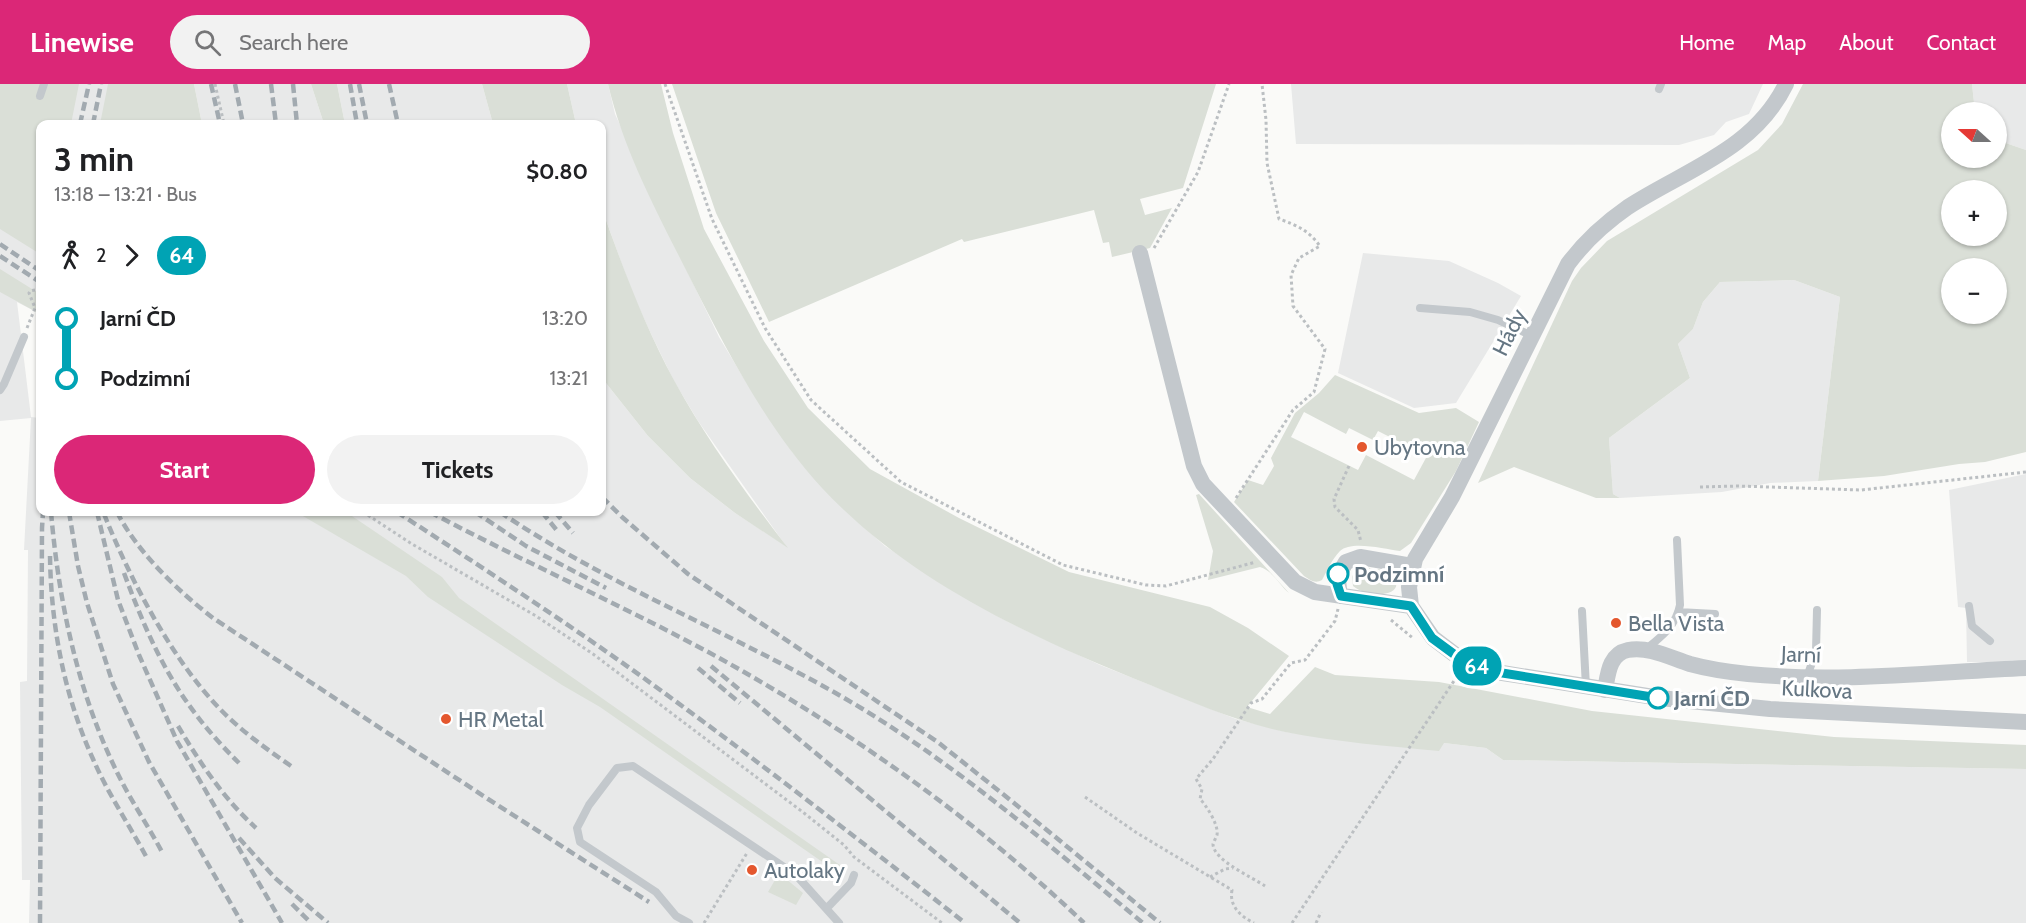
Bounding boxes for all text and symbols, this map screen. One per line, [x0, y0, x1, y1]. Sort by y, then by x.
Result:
search box [170, 15, 590, 69]
text: Linewise [30, 25, 134, 59]
icon: search [191, 26, 224, 59]
text: Search here [239, 29, 348, 56]
text: Home [1679, 30, 1735, 55]
text: Map [1768, 30, 1806, 55]
text: About [1839, 30, 1893, 55]
text: Contact [1926, 30, 1996, 55]
north arrow [1941, 102, 2007, 168]
map controls [1941, 102, 2007, 324]
text: 3 min [54, 139, 134, 179]
text: $0.80 [526, 158, 588, 185]
button: + [1941, 180, 2007, 246]
text: 13:18 – 13:21 · Bus [54, 182, 197, 206]
icon: walk [54, 239, 87, 272]
icon: forward [115, 239, 148, 272]
text: 2 [96, 243, 106, 267]
text: 64 [169, 243, 194, 268]
button: − [1941, 258, 2007, 324]
street label: Hády [1487, 304, 1532, 360]
text: Jarní ČD [100, 305, 176, 332]
text: 13:20 [542, 306, 588, 330]
text: Podzimní [100, 365, 190, 392]
text: 13:21 [550, 366, 588, 390]
place label: Ubytovna [1374, 434, 1466, 461]
button: Start [54, 435, 315, 504]
button: Tickets [327, 435, 588, 504]
marker: Ubytovna [1355, 440, 1369, 454]
place label: Podzimní [1354, 561, 1444, 588]
marker: Podzimní [1327, 563, 1349, 585]
place label: Bella Vista [1628, 610, 1725, 637]
marker: Bella Vista [1609, 616, 1623, 630]
street label: Jarní [1780, 640, 1822, 669]
line badge: 64 [1450, 646, 1504, 686]
text: 64 [1465, 654, 1489, 679]
street label: Kulkova [1781, 674, 1854, 705]
place label: Jarní ČD [1673, 685, 1750, 712]
marker: Jarní ČD [1647, 687, 1669, 709]
place label: HR Metal [458, 706, 545, 733]
marker: HR Metal [439, 712, 453, 726]
place label: Autolaky [764, 857, 845, 884]
marker: Autolaky [745, 863, 759, 877]

